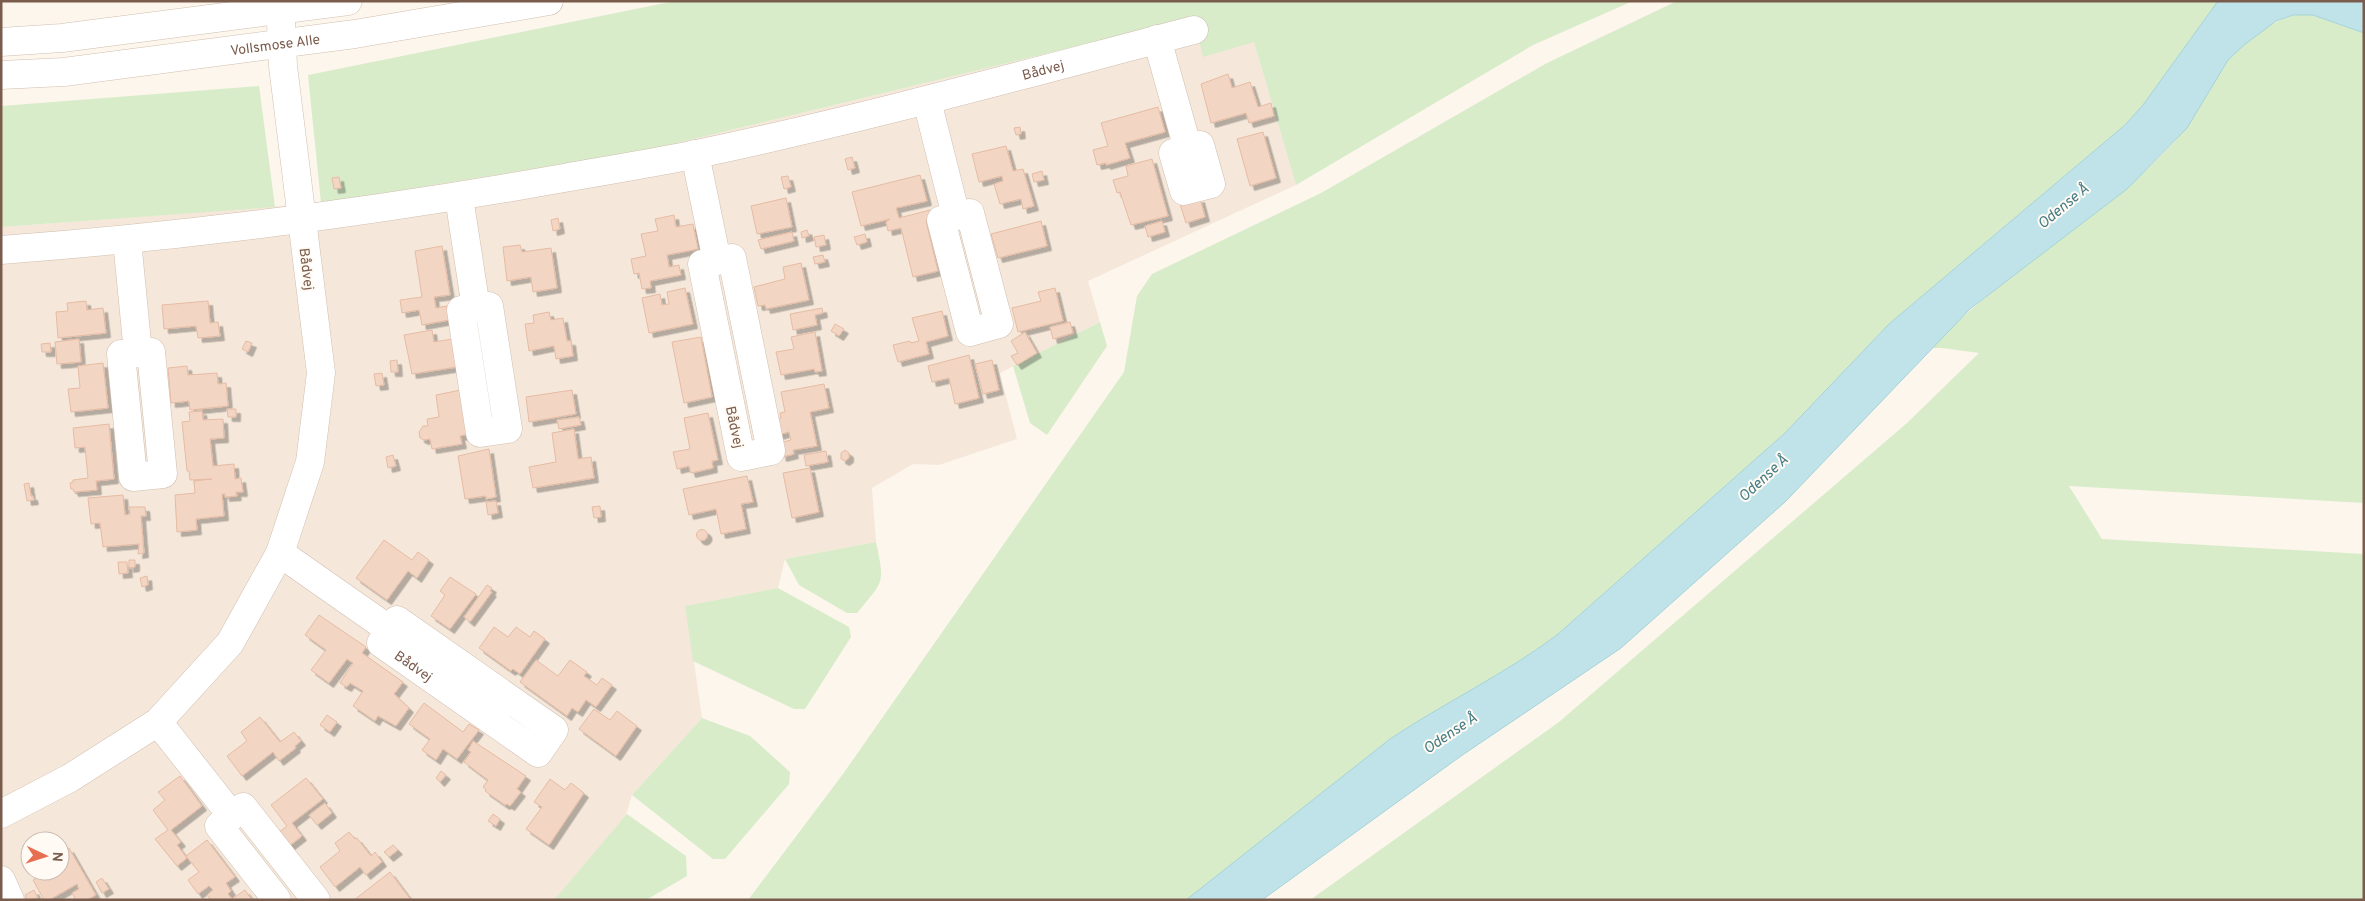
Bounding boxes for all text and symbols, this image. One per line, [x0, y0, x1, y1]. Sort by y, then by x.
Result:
street label: Vollsmose Alle [229, 32, 321, 60]
street label: Bådvej [1021, 58, 1066, 85]
water label: Odense Å [2034, 180, 2094, 234]
street label: Bådvej [294, 247, 317, 291]
street label: Bådvej [721, 405, 746, 450]
water label: Odense Å [1735, 451, 1793, 507]
street label: Bådvej [390, 648, 435, 686]
water label: Odense Å [1420, 709, 1482, 759]
north arrow [20, 831, 70, 881]
text: N [48, 851, 65, 862]

